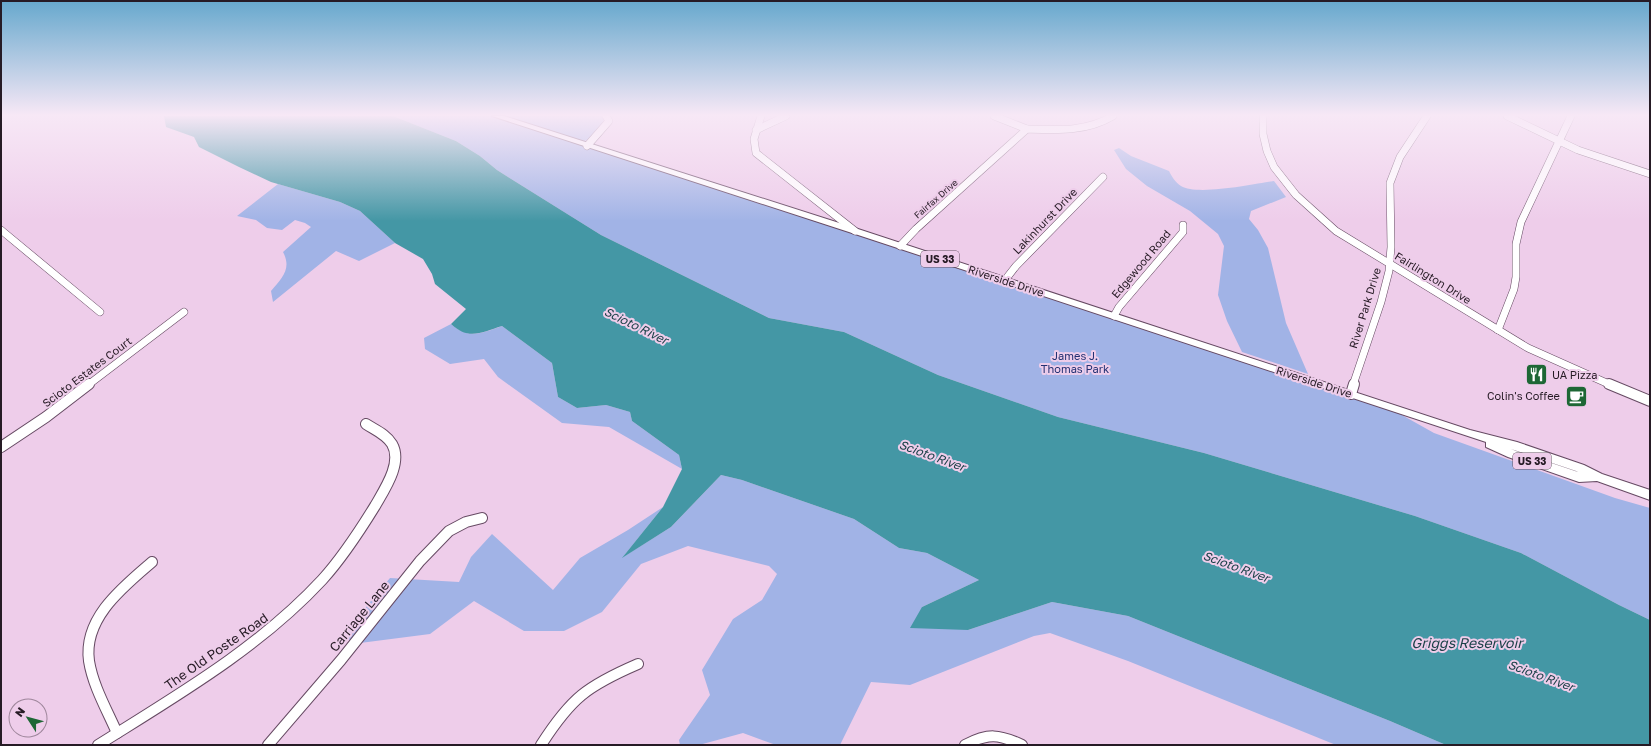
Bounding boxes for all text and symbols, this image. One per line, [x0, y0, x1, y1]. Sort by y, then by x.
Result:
street label: Fairfax Drive [912, 177, 960, 221]
street label: Lakinhurst Drive [1010, 185, 1079, 256]
street label: Edgewood Road [1108, 227, 1173, 300]
street label: Fairlington Drive [1393, 249, 1474, 306]
road number: US 33 [921, 251, 959, 267]
street label: Riverside Drive [967, 262, 1046, 299]
street label: River Park Drive [1346, 266, 1383, 350]
water label: Scioto River [602, 304, 673, 348]
street label: Scioto Estates Court [40, 334, 134, 409]
park label: James J. Thomas Park [1041, 349, 1109, 375]
restaurant icon: UA Pizza [1524, 362, 1550, 388]
street label: Riverside Drive [1275, 363, 1354, 400]
place label: UA Pizza [1552, 368, 1598, 381]
cafe icon: Colin's Coffee [1563, 383, 1589, 409]
place label: Colin's Coffee [1487, 389, 1560, 402]
water label: Scioto River [897, 437, 969, 475]
road number: US 33 [1513, 453, 1551, 469]
water label: Scioto River [1201, 548, 1273, 586]
street label: Carriage Lane [326, 577, 392, 655]
street label: The Old Poste Road [161, 609, 271, 693]
water label: Griggs Reservoir [1411, 634, 1525, 651]
water label: Scioto River [1506, 657, 1578, 695]
north arrow [8, 698, 48, 738]
text: N [12, 705, 27, 719]

